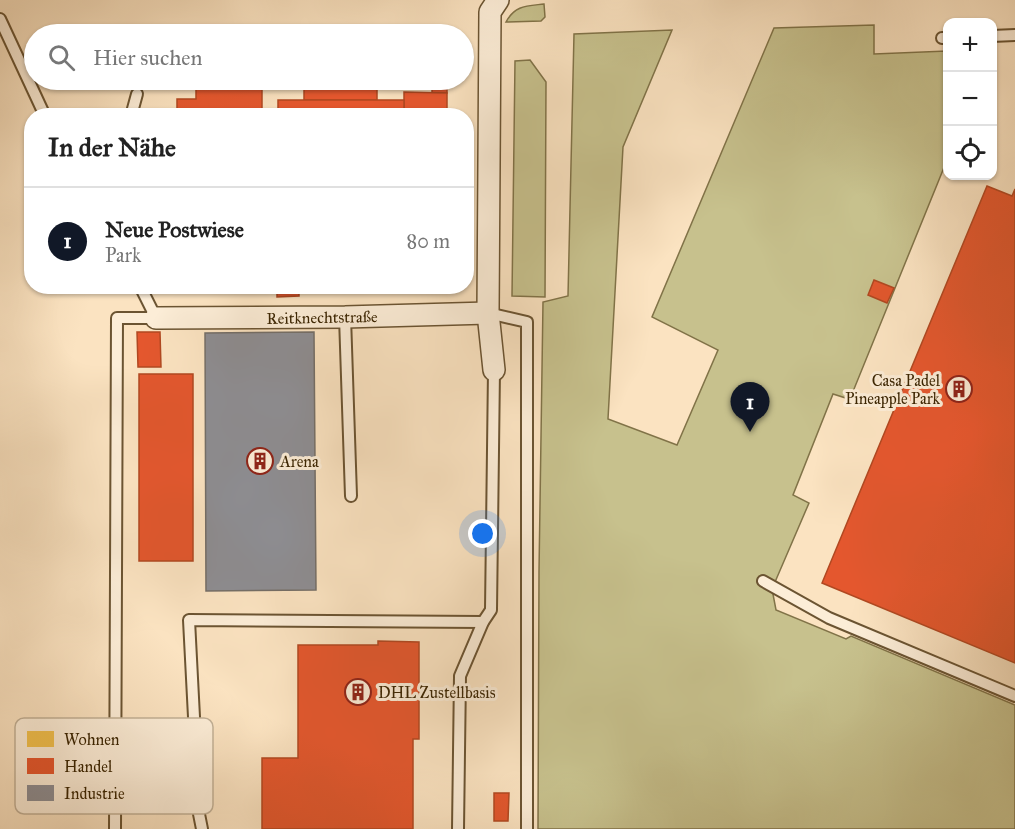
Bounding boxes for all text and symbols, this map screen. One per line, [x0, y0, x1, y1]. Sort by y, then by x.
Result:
map controls [943, 18, 997, 180]
button: + [943, 18, 997, 72]
search box [24, 24, 474, 90]
icon: search [45, 41, 78, 74]
text: Hier suchen [93, 44, 202, 71]
button: − [943, 72, 997, 126]
button: locate [943, 126, 997, 180]
text: In der Nähe [48, 131, 176, 163]
text: Neue Postwiese [105, 216, 244, 243]
text: 1 [64, 229, 71, 253]
text: 80 m [407, 229, 450, 253]
text: Park [105, 243, 141, 267]
street label: Reitknechtstraße [266, 307, 378, 328]
place label: Casa Padel Pineapple Park [845, 371, 941, 408]
building icon: Casa Padel Pineapple Park [944, 374, 974, 404]
pin: 1 [730, 382, 770, 432]
building icon: Arena [245, 446, 275, 476]
place label: Arena [279, 452, 319, 471]
your location [468, 519, 497, 548]
building icon: DHL Zustellbasis [343, 677, 373, 707]
place label: DHL Zustellbasis [378, 683, 496, 702]
legend [15, 718, 213, 814]
text: Wohnen [64, 730, 120, 749]
text: Handel [64, 757, 113, 776]
text: Industrie [64, 784, 125, 803]

